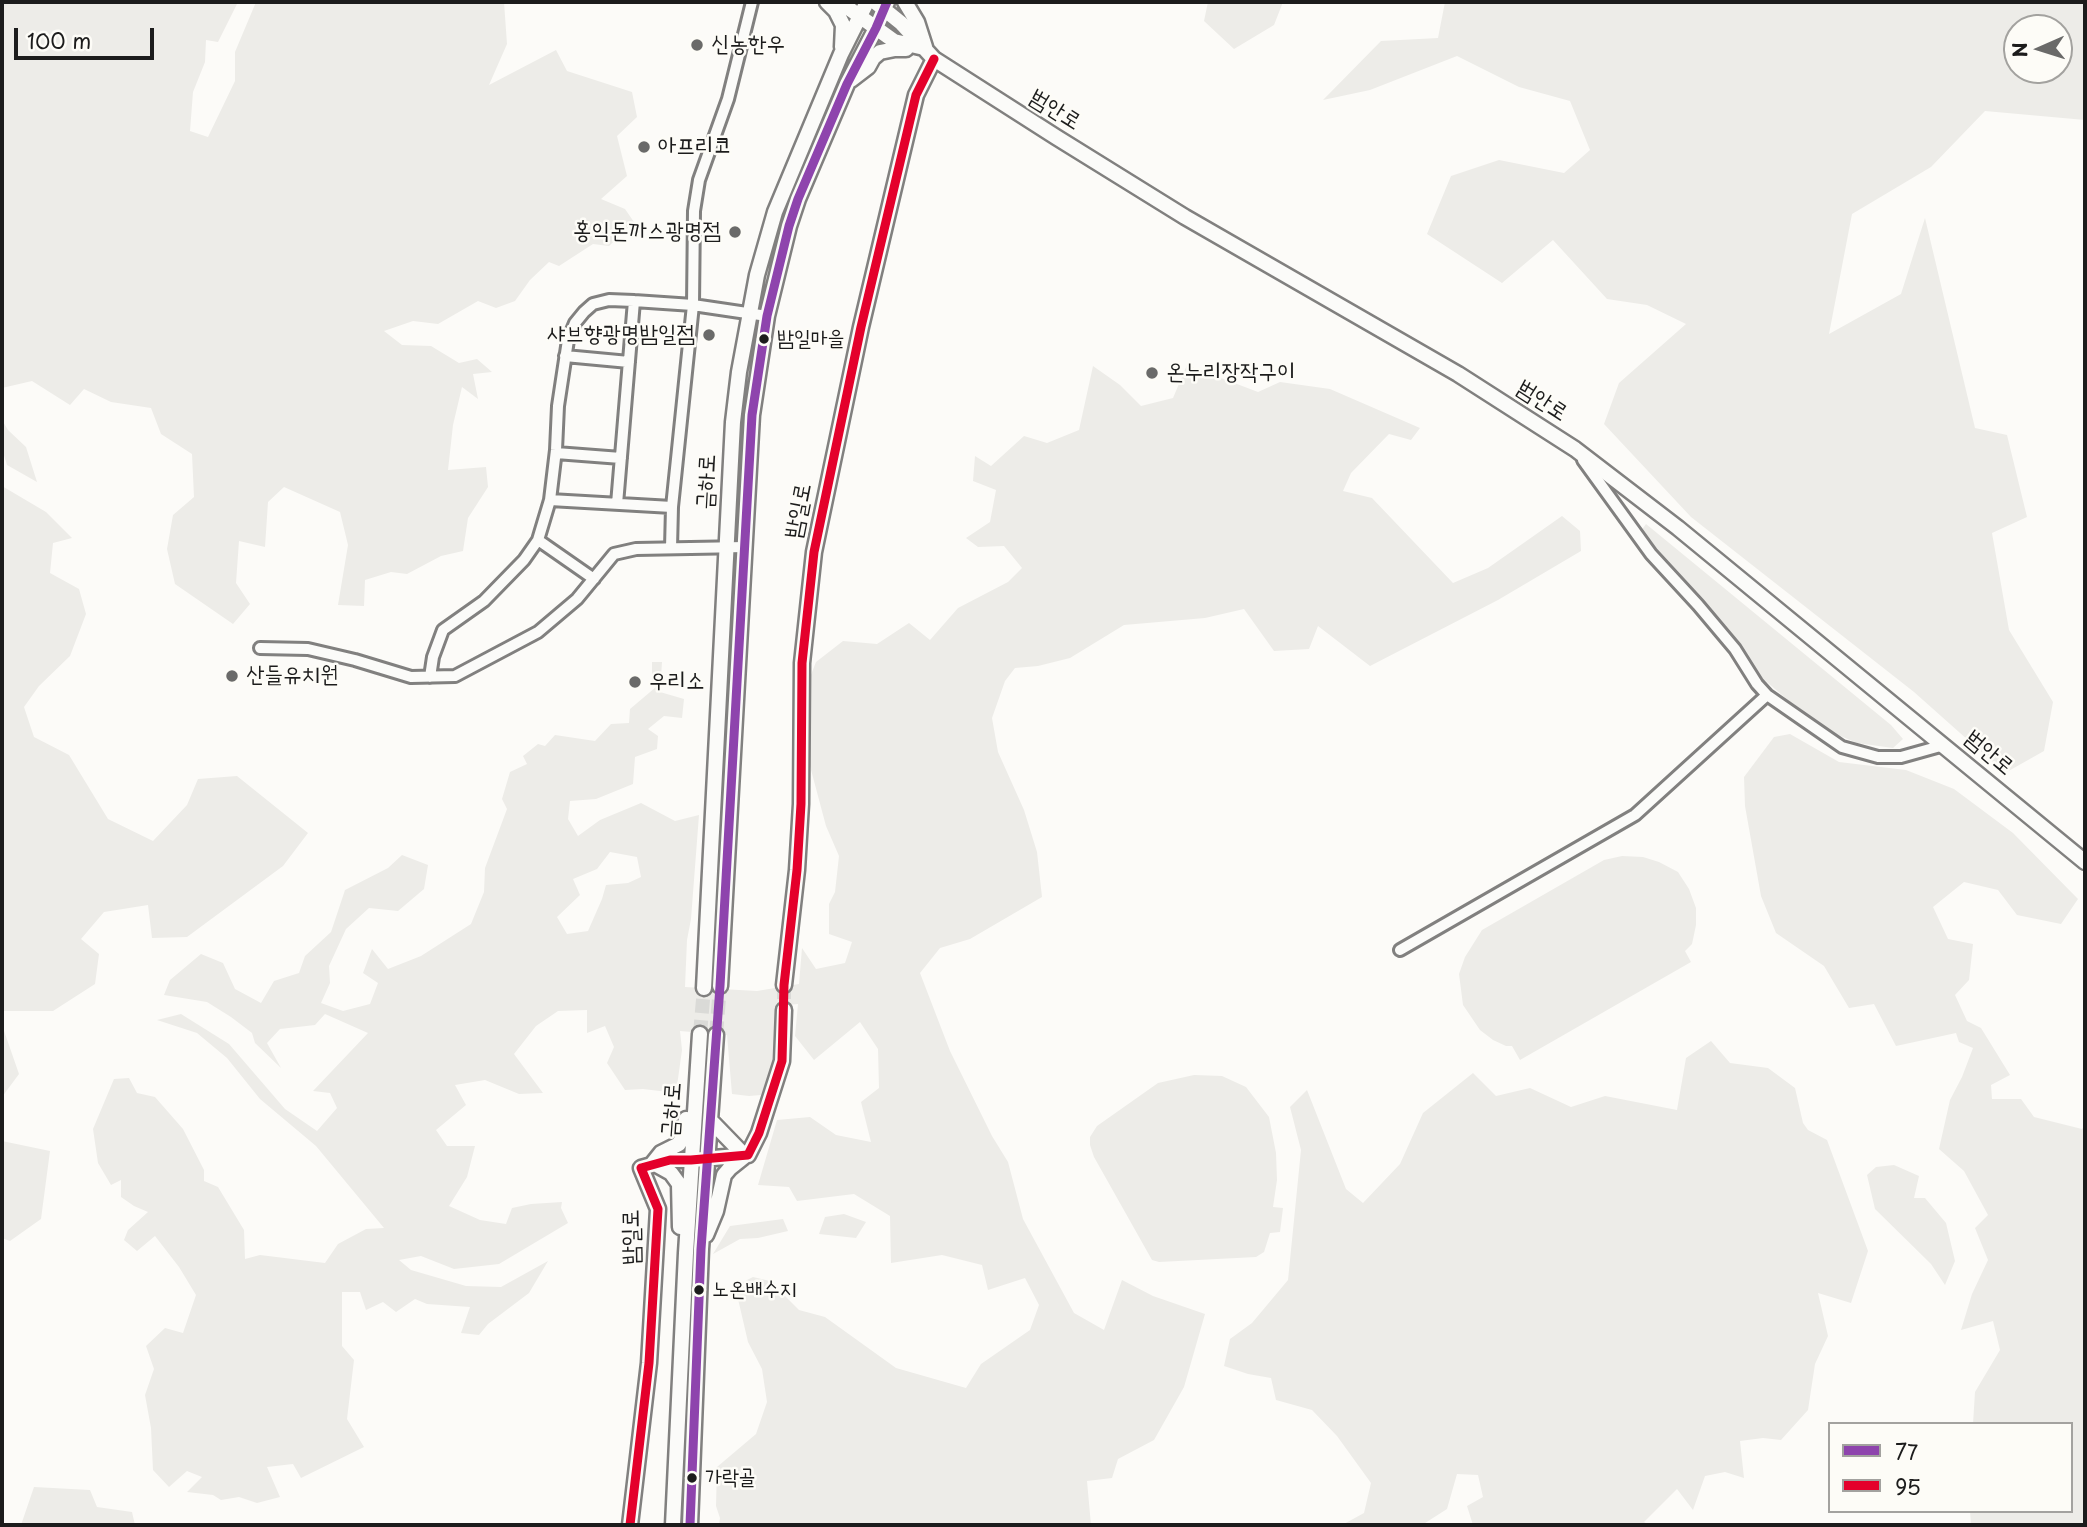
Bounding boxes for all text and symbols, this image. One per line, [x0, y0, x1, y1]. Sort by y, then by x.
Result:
scale bar [18, 14, 158, 58]
north arrow [2003, 14, 2073, 84]
text: 100 m [27, 24, 91, 56]
place label: 신농한우 [711, 31, 785, 59]
marker: 신농한우 [689, 37, 705, 53]
text: N [2005, 42, 2033, 58]
street label: 범안로 [1024, 84, 1086, 136]
place label: 아프리코 [658, 133, 732, 161]
marker: 아프리코 [636, 139, 652, 155]
place label: 홍익돈까스광명점 [573, 218, 721, 246]
marker: 홍익돈까스광명점 [727, 224, 743, 240]
place label: 샤브향광명밤일점 [547, 321, 695, 349]
place label: 밤일마을 [777, 326, 845, 352]
marker: 샤브향광명밤일점 [701, 327, 717, 343]
marker: 밤일마을 [757, 332, 771, 346]
place label: 온누리장작구이 [1166, 359, 1296, 387]
marker: 온누리장작구이 [1144, 365, 1160, 381]
street label: 범안로 [1511, 374, 1573, 428]
street label: 금하로 [692, 454, 722, 510]
street label: 밤일로 [780, 481, 818, 541]
place label: 산들유치원 [246, 662, 339, 690]
marker: 산들유치원 [224, 668, 240, 684]
place label: 우리소 [649, 668, 705, 696]
marker: 우리소 [627, 674, 643, 690]
street label: 범안로 [1959, 725, 2019, 781]
street label: 금하로 [656, 1081, 688, 1139]
street label: 밤일로 [618, 1209, 646, 1265]
place label: 노온배수지 [712, 1277, 796, 1303]
marker: 노온배수지 [692, 1283, 706, 1297]
legend [1828, 1422, 2073, 1513]
text: 77 [1895, 1435, 1918, 1467]
place label: 가락골 [705, 1465, 756, 1491]
text: 95 [1895, 1470, 1921, 1502]
marker: 가락골 [685, 1471, 699, 1485]

